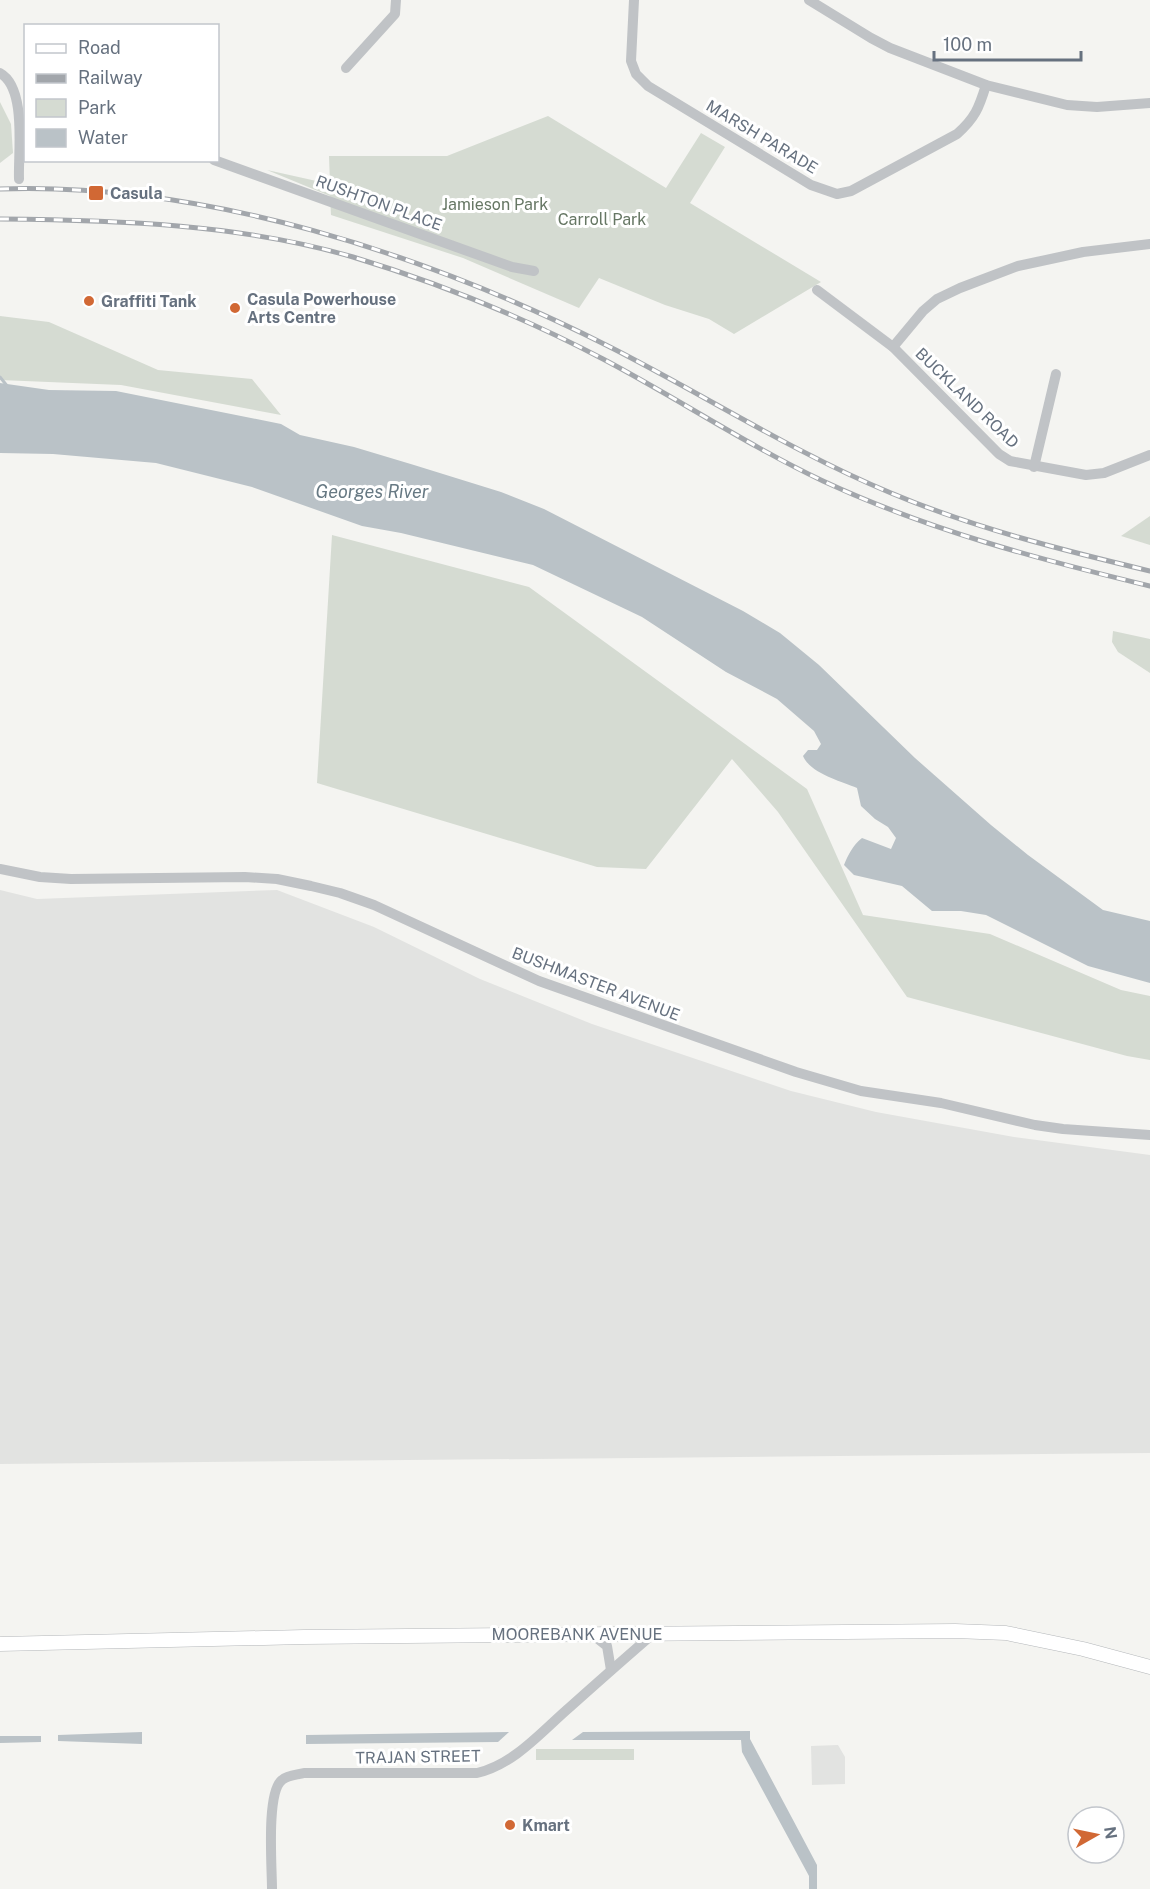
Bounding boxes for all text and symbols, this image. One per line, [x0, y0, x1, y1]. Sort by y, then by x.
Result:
legend [24, 24, 219, 162]
scale bar [934, 24, 1081, 62]
text: 100 m [943, 34, 992, 55]
text: Road [78, 37, 121, 58]
text: Railway [78, 67, 143, 88]
street label: MARSH PARADE [703, 96, 821, 178]
text: Park [78, 97, 116, 118]
text: Water [78, 127, 128, 148]
street label: RUSHTON PLACE [313, 171, 445, 235]
marker: Casula [87, 184, 105, 202]
place label: Casula [110, 184, 163, 203]
park label: Jamieson Park [442, 195, 548, 214]
park label: Carroll Park [558, 210, 646, 229]
place label: Casula Powerhouse Arts Centre [247, 290, 396, 327]
place label: Graffiti Tank [101, 292, 197, 311]
marker: Graffiti Tank [82, 294, 96, 308]
marker: Casula Powerhouse Arts Centre [228, 301, 242, 315]
street label: BUCKLAND ROAD [911, 344, 1023, 452]
water label: Georges River [315, 481, 429, 502]
street label: BUSHMASTER AVENUE [509, 943, 683, 1025]
street label: MOOREBANK AVENUE [492, 1625, 662, 1644]
street label: TRAJAN STREET [355, 1746, 481, 1768]
north arrow [1066, 1805, 1126, 1865]
place label: Kmart [522, 1816, 570, 1835]
marker: Kmart [503, 1818, 517, 1832]
text: N [1100, 1825, 1121, 1840]

